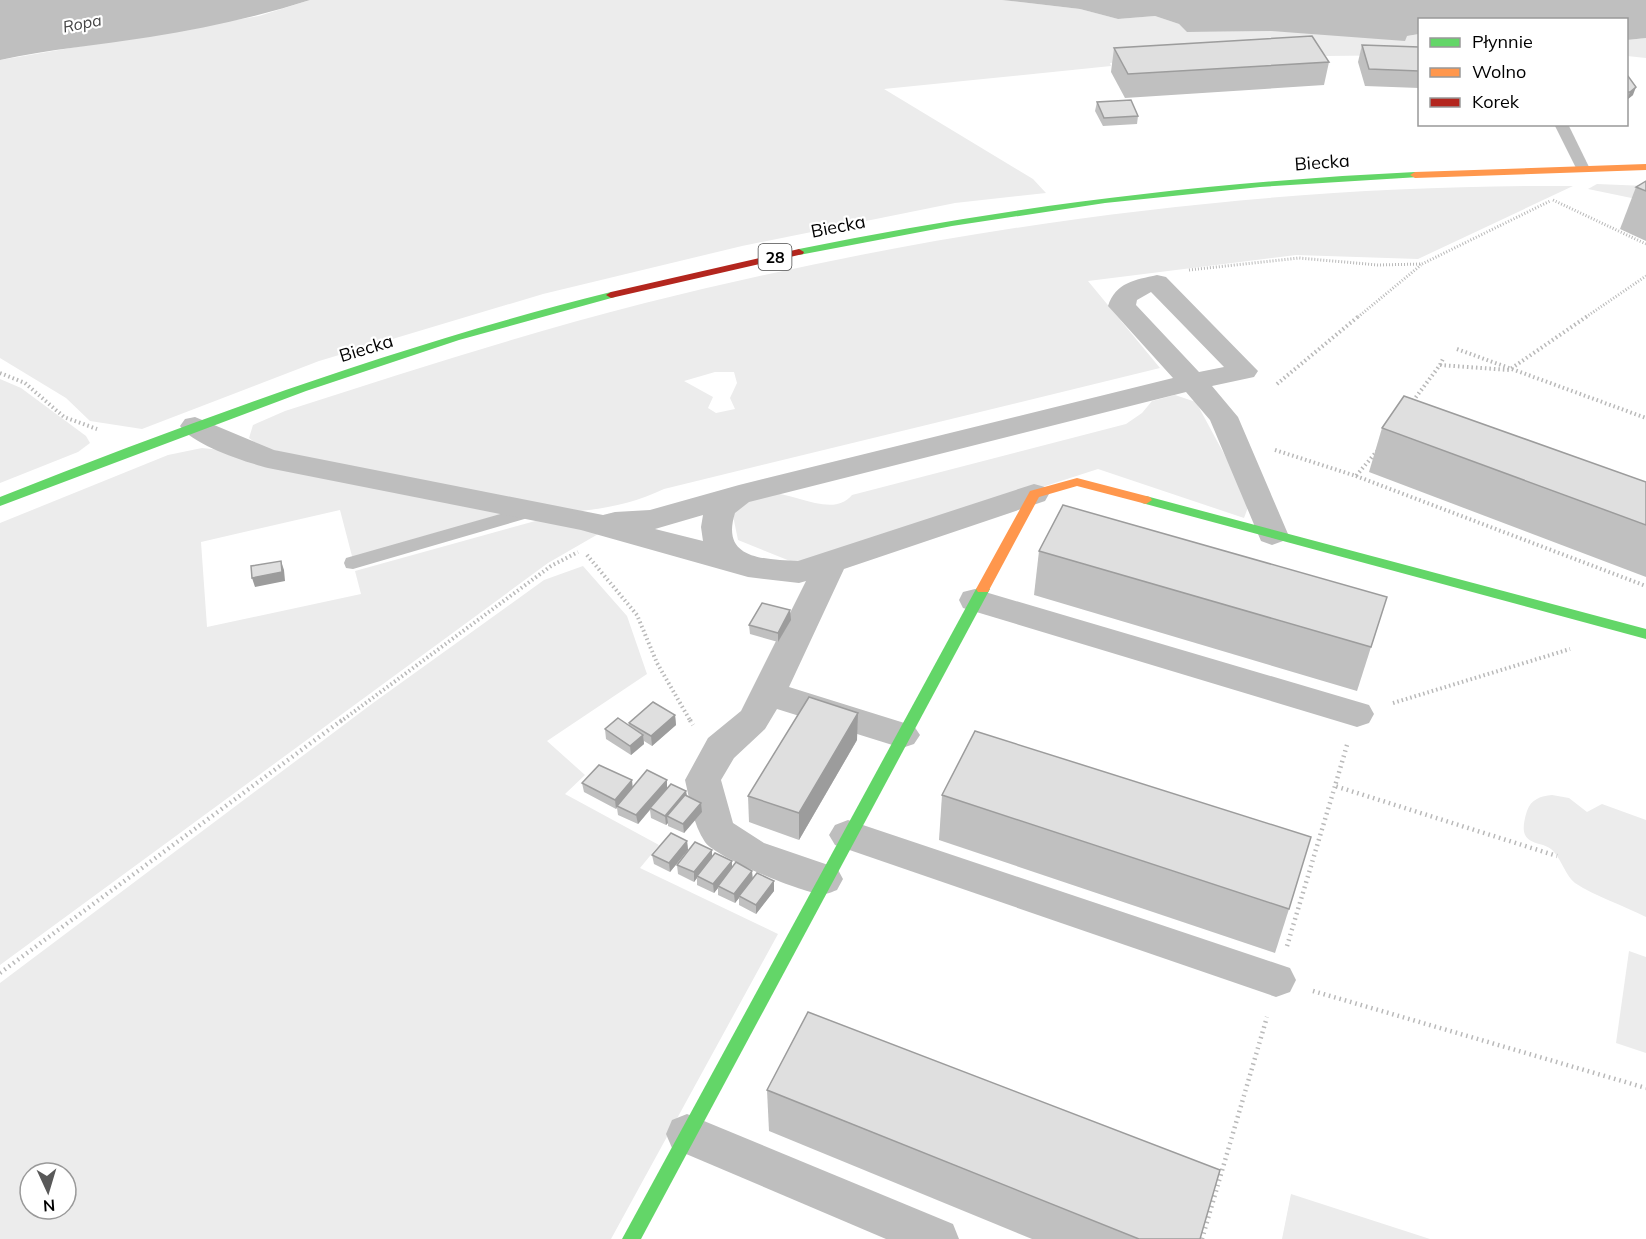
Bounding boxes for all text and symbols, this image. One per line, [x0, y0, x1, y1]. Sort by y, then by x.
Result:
water label: Ropa [61, 9, 104, 37]
legend [1418, 18, 1628, 126]
text: Płynnie [1472, 30, 1533, 53]
text: Wolno [1472, 60, 1526, 83]
text: Korek [1472, 90, 1520, 113]
street label: Biecka [1294, 149, 1350, 175]
street label: Biecka [809, 209, 867, 243]
road number: 28 [758, 244, 792, 270]
street label: Biecka [336, 329, 396, 367]
north arrow [18, 1161, 78, 1221]
text: N [42, 1196, 56, 1216]

